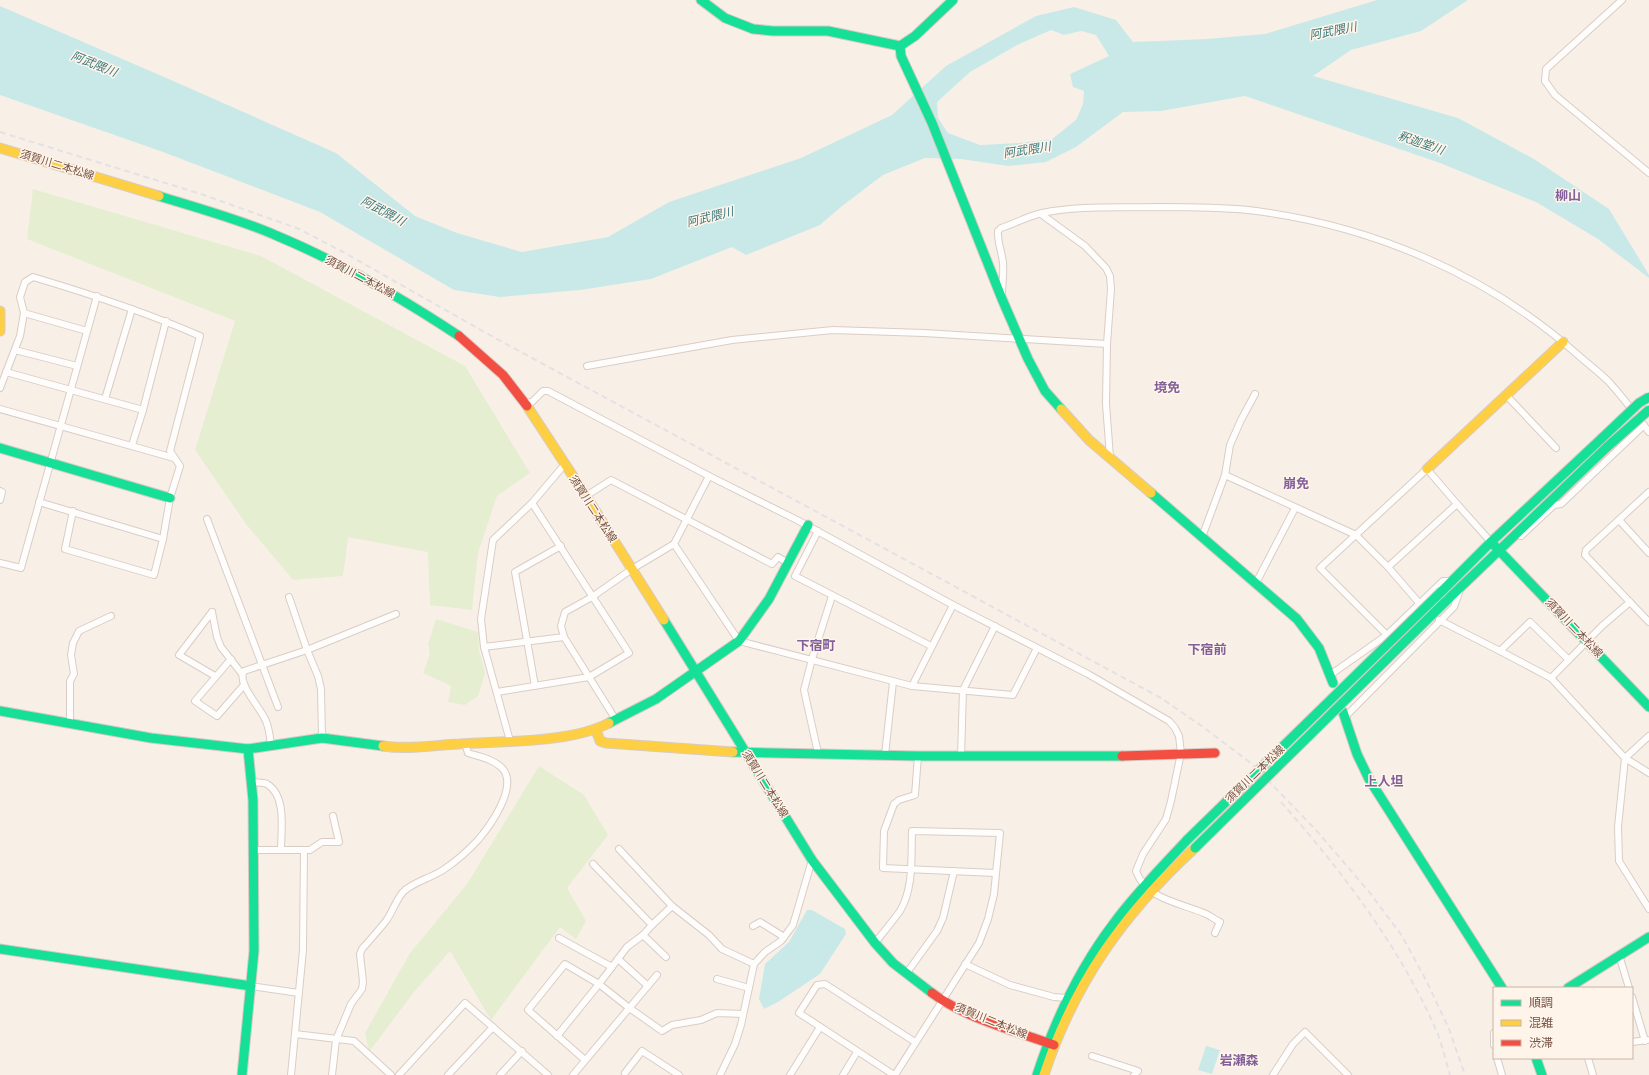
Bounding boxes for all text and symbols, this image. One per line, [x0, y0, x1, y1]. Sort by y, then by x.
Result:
water label: 阿武隈川 [1308, 19, 1360, 42]
water label: 阿武隈川 [69, 49, 121, 80]
water label: 釈迦堂川 [1396, 129, 1448, 158]
water label: 阿武隈川 [1002, 139, 1054, 161]
street label: 須賀川二本松線 [18, 148, 96, 182]
district label: 柳山 [1555, 188, 1581, 203]
water label: 阿武隈川 [359, 194, 409, 229]
water label: 阿武隈川 [685, 204, 737, 230]
street label: 須賀川二本松線 [323, 253, 397, 301]
district label: 境免 [1154, 380, 1180, 395]
street label: 須賀川二本松線 [567, 473, 619, 545]
district label: 崩免 [1283, 476, 1309, 491]
street label: 須賀川二本松線 [1543, 596, 1605, 660]
district label: 下宿町 [796, 638, 836, 653]
district label: 下宿前 [1187, 642, 1227, 657]
street label: 須賀川二本松線 [1223, 743, 1287, 805]
street label: 須賀川二本松線 [739, 748, 791, 820]
district label: 上人坦 [1364, 774, 1404, 789]
legend [1493, 987, 1633, 1059]
text: 順調 [1529, 996, 1553, 1010]
street label: 須賀川二本松線 [953, 1001, 1029, 1041]
text: 混雑 [1529, 1016, 1553, 1030]
text: 渋滞 [1529, 1036, 1553, 1050]
district label: 岩瀬森 [1219, 1053, 1259, 1068]

